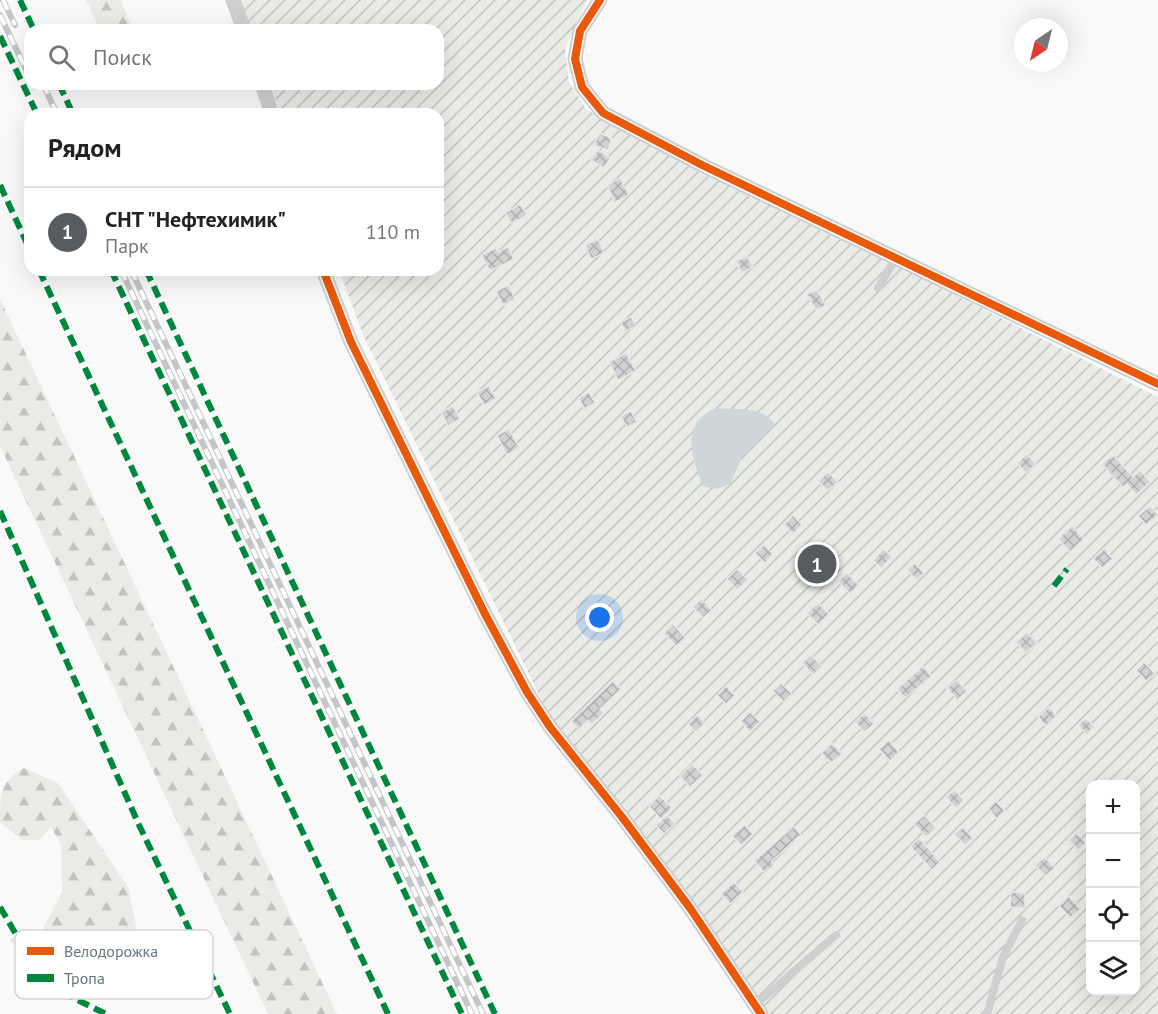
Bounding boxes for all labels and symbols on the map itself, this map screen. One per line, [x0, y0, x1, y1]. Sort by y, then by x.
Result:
north arrow [1014, 18, 1068, 72]
pin: 1 [798, 542, 836, 586]
your location [585, 603, 614, 632]
legend [15, 930, 213, 999]
text: Велодорожка [64, 941, 158, 961]
text: Тропа [64, 968, 105, 988]

